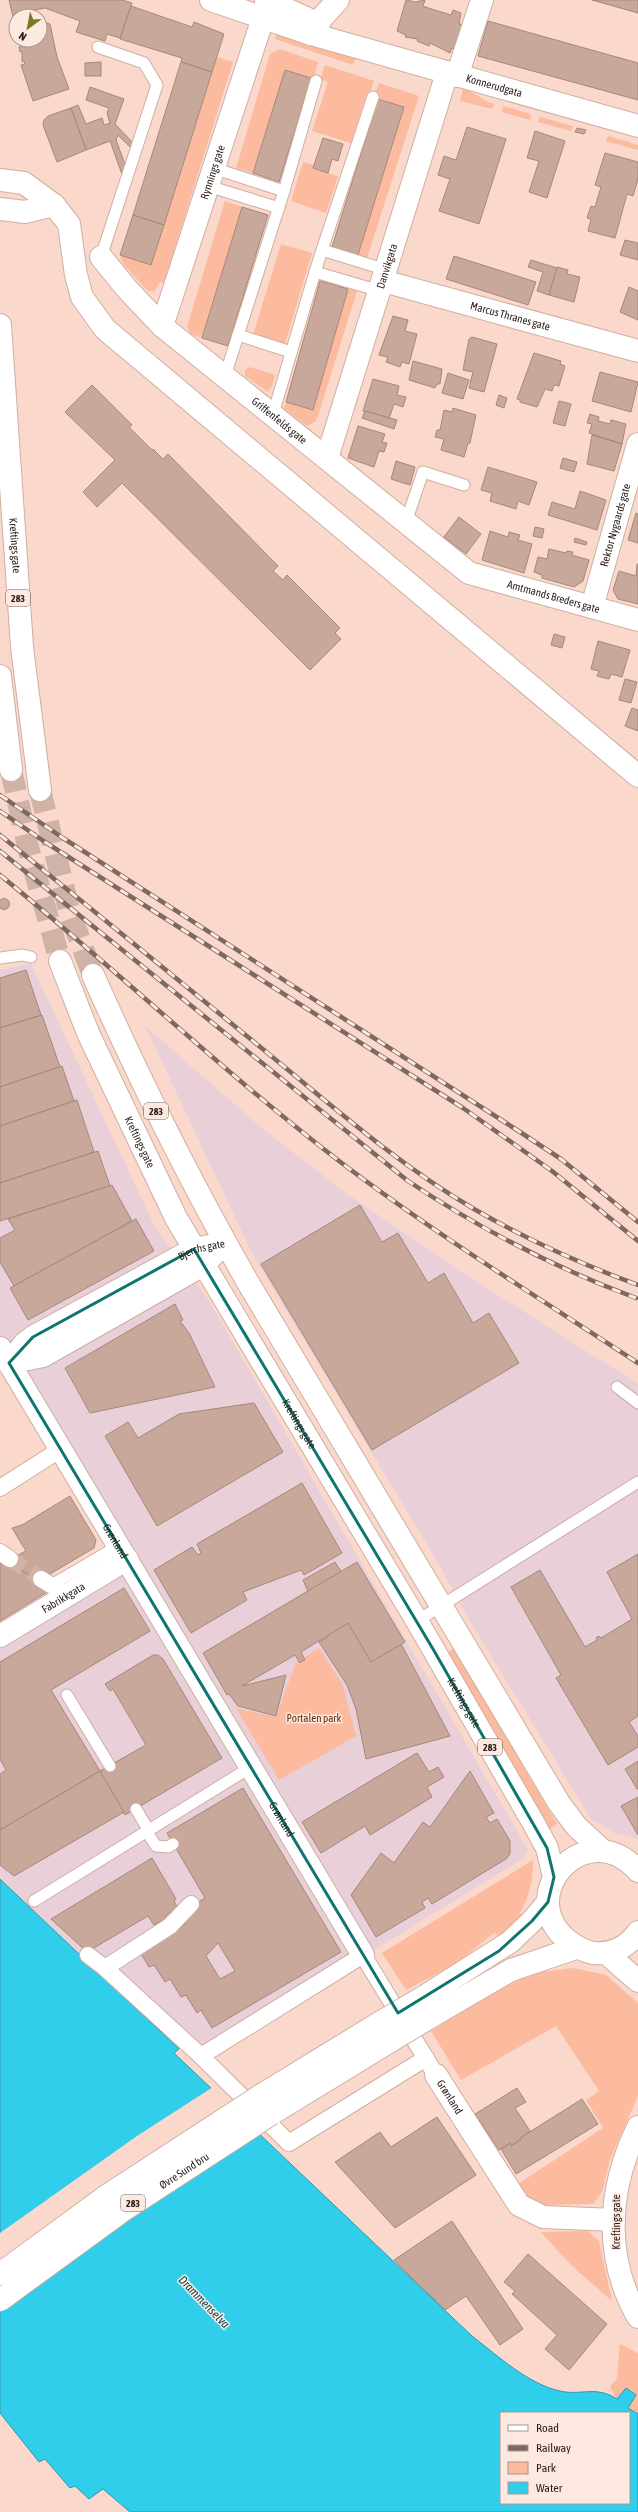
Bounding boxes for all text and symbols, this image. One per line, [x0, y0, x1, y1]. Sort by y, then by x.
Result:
north arrow [8, 8, 48, 48]
text: N [17, 30, 29, 43]
street label: Konnerudgata [465, 72, 524, 99]
street label: Rynnings gate [198, 143, 227, 201]
street label: Danvikgata [374, 242, 399, 290]
street label: Marcus Thranes gate [469, 299, 551, 333]
street label: Griffenfelds gate [250, 395, 309, 446]
street label: Rektor Nygaards gate [598, 482, 633, 568]
street label: Kreftings gate [7, 517, 23, 574]
street label: Amtmands Breders gate [506, 578, 601, 615]
road number: 283 [6, 590, 30, 606]
road number: 283 [144, 1103, 168, 1119]
street label: Kreftings gate [123, 1114, 157, 1170]
street label: Bjerchs gate [176, 1237, 226, 1263]
street label: Kreftings gate [280, 1397, 319, 1451]
street label: Grønland [101, 1522, 130, 1561]
street label: Fabrikkgata [40, 1580, 87, 1615]
street label: Kreftings gate [445, 1676, 483, 1730]
park label: Portalen park [287, 1712, 342, 1724]
road number: 283 [478, 1739, 502, 1755]
street label: Grønland [267, 1800, 297, 1839]
street label: Grønland [435, 2078, 465, 2116]
street label: Øvre Sund bru [157, 2150, 211, 2191]
street label: Kreftings gate [610, 2194, 622, 2250]
road number: 283 [121, 2195, 145, 2211]
water label: Drammenselva [176, 2273, 233, 2331]
legend [500, 2412, 630, 2504]
text: Road [536, 2421, 559, 2435]
text: Railway [536, 2441, 571, 2455]
text: Park [536, 2461, 557, 2475]
text: Water [536, 2481, 563, 2495]

